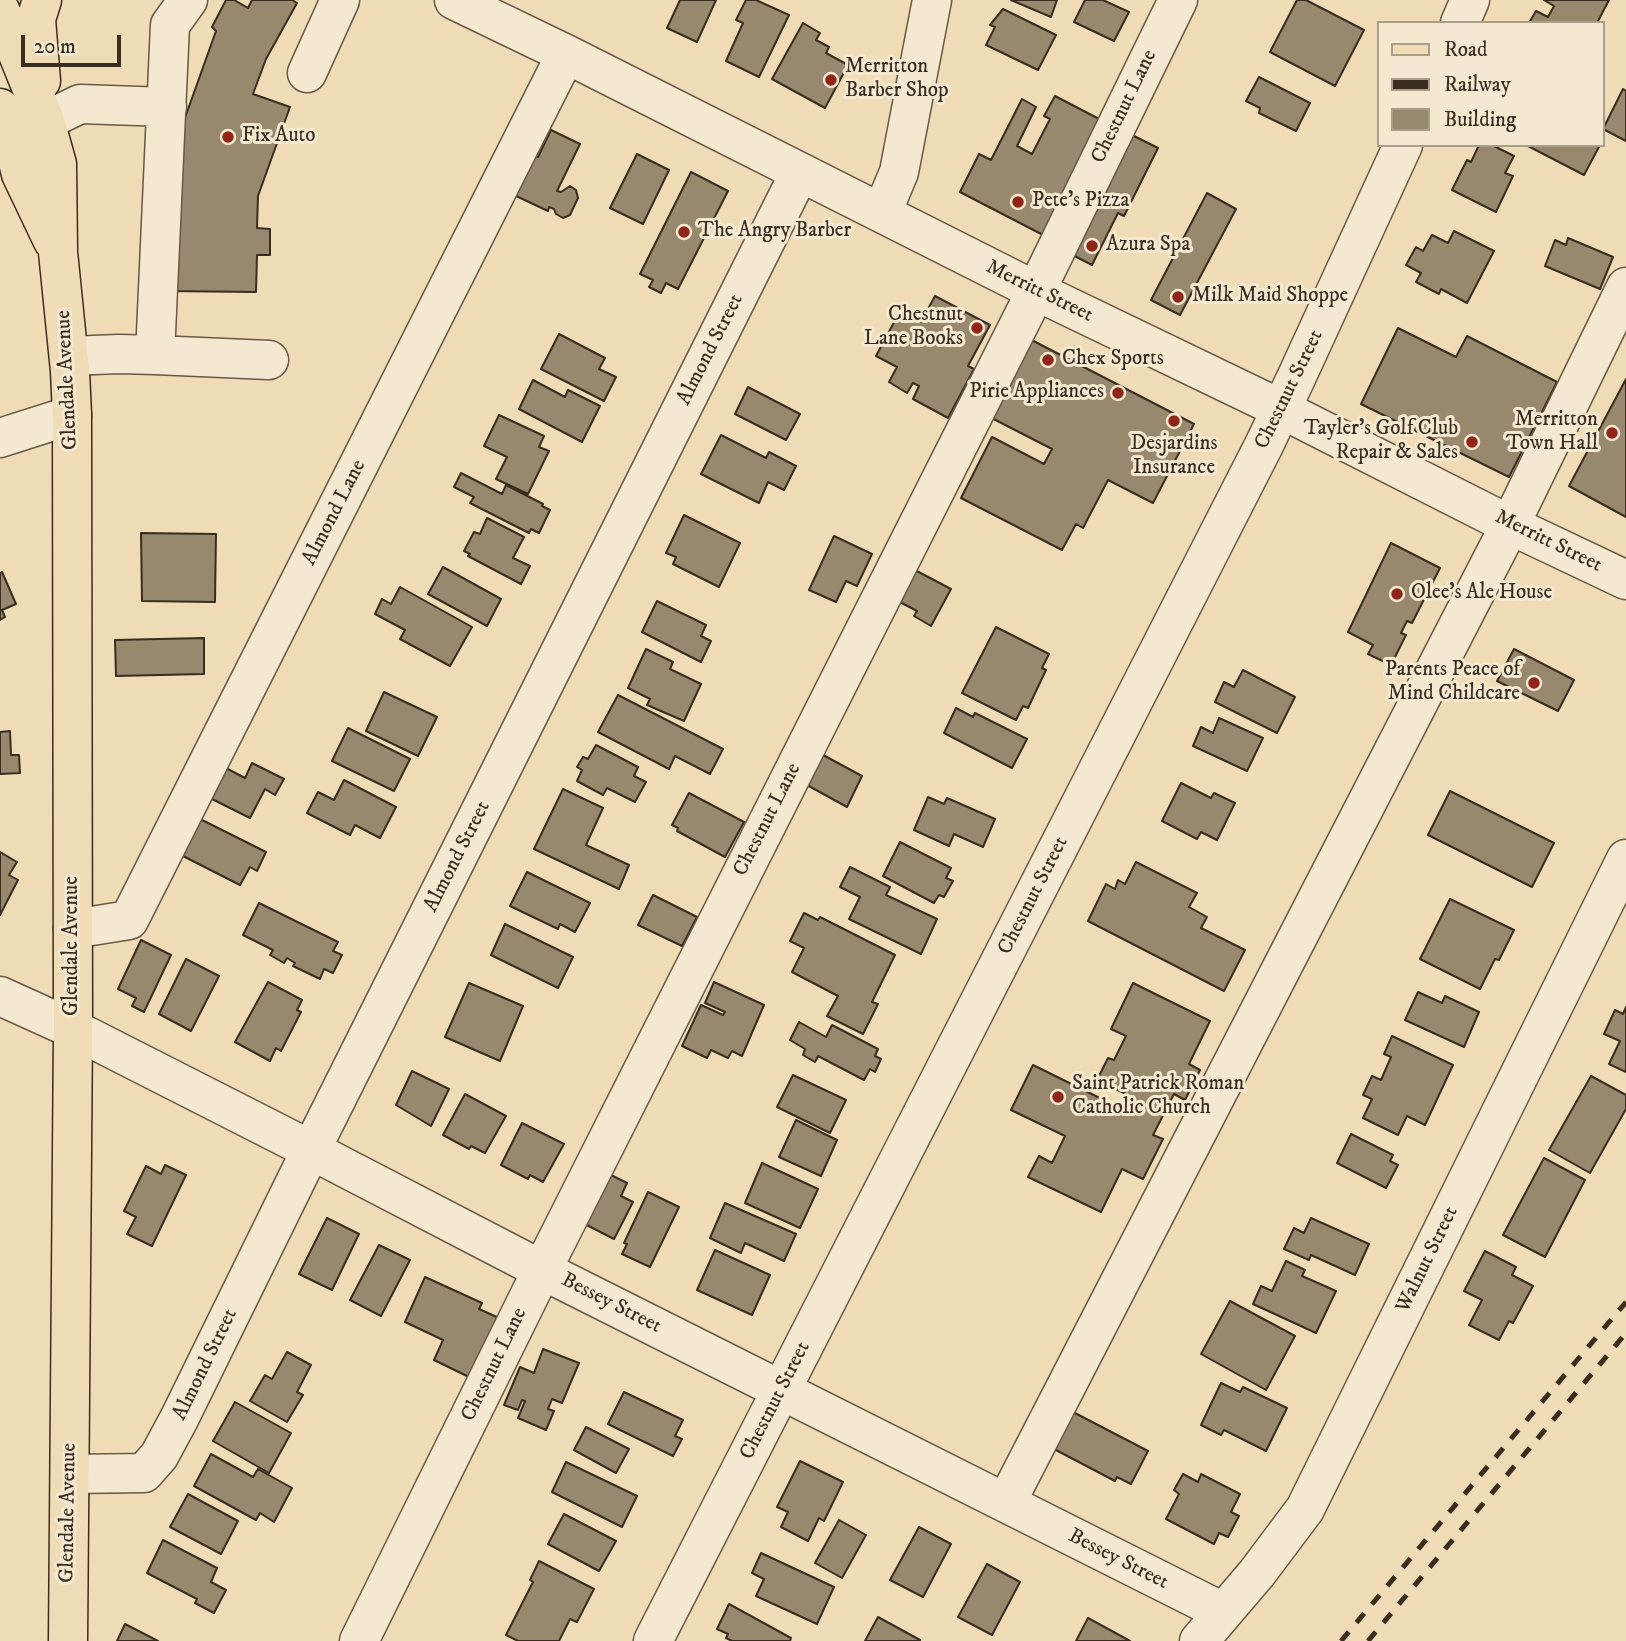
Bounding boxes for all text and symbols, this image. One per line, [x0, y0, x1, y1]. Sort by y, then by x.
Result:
scale bar [24, 21, 124, 65]
legend [1378, 21, 1605, 147]
text: 20 m [34, 34, 76, 60]
text: Road [1444, 37, 1488, 63]
street label: Chestnut Lane [1087, 46, 1163, 168]
place label: Merritton Barber Shop [845, 55, 949, 105]
marker: Merritton Barber Shop [823, 72, 839, 88]
text: Railway [1444, 72, 1511, 98]
text: Building [1444, 107, 1516, 133]
place label: Fix Auto [242, 124, 316, 150]
marker: Fix Auto [220, 129, 236, 145]
place label: Pete's Pizza [1032, 189, 1129, 215]
marker: Pete's Pizza [1010, 194, 1026, 210]
place label: The Angry Barber [698, 219, 851, 245]
marker: The Angry Barber [676, 224, 692, 240]
place label: Azura Spa [1106, 233, 1190, 259]
marker: Azura Spa [1084, 238, 1100, 254]
street label: Merritt Street [981, 255, 1097, 329]
place label: Milk Maid Shoppe [1192, 284, 1348, 310]
marker: Milk Maid Shoppe [1170, 289, 1186, 305]
street label: Almond Street [672, 290, 750, 410]
place label: Chestnut Lane Books [864, 303, 963, 353]
street label: Glendale Avenue [52, 309, 84, 451]
marker: Chestnut Lane Books [969, 320, 985, 336]
street label: Chestnut Street [1250, 326, 1330, 454]
place label: Chex Sports [1062, 347, 1164, 373]
marker: Chex Sports [1040, 352, 1056, 368]
place label: Pirie Appliances [969, 380, 1104, 406]
marker: Pirie Appliances [1110, 385, 1126, 401]
place label: Merritton Town Hall [1506, 408, 1598, 458]
marker: Desjardins Insurance [1166, 413, 1182, 429]
place label: Tayler's Golf Club Repair & Sales [1304, 417, 1458, 467]
marker: Merritton Town Hall [1604, 425, 1620, 441]
place label: Desjardins Insurance [1131, 432, 1217, 482]
marker: Tayler's Golf Club Repair & Sales [1464, 434, 1480, 450]
street label: Almond Lane [298, 456, 372, 570]
street label: Merritt Street [1490, 505, 1606, 579]
place label: Olee's Ale House [1411, 581, 1552, 607]
marker: Olee's Ale House [1389, 586, 1405, 602]
place label: Parents Peace of Mind Childcare [1385, 658, 1520, 708]
marker: Parents Peace of Mind Childcare [1526, 675, 1542, 691]
street label: Chestnut Lane [729, 759, 807, 881]
street label: Almond Street [419, 797, 497, 917]
street label: Chestnut Street [993, 833, 1075, 959]
street label: Glendale Avenue [60, 876, 86, 1016]
place label: Saint Patrick Roman Catholic Church [1072, 1072, 1244, 1122]
marker: Saint Patrick Roman Catholic Church [1050, 1089, 1066, 1105]
street label: Walnut Street [1391, 1203, 1465, 1317]
street label: Bessey Street [557, 1268, 665, 1340]
street label: Chestnut Lane [457, 1304, 533, 1426]
street label: Almond Street [168, 1305, 244, 1425]
street label: Chestnut Street [735, 1338, 817, 1464]
street label: Glendale Avenue [55, 1443, 83, 1583]
street label: Bessey Street [1064, 1524, 1172, 1596]

